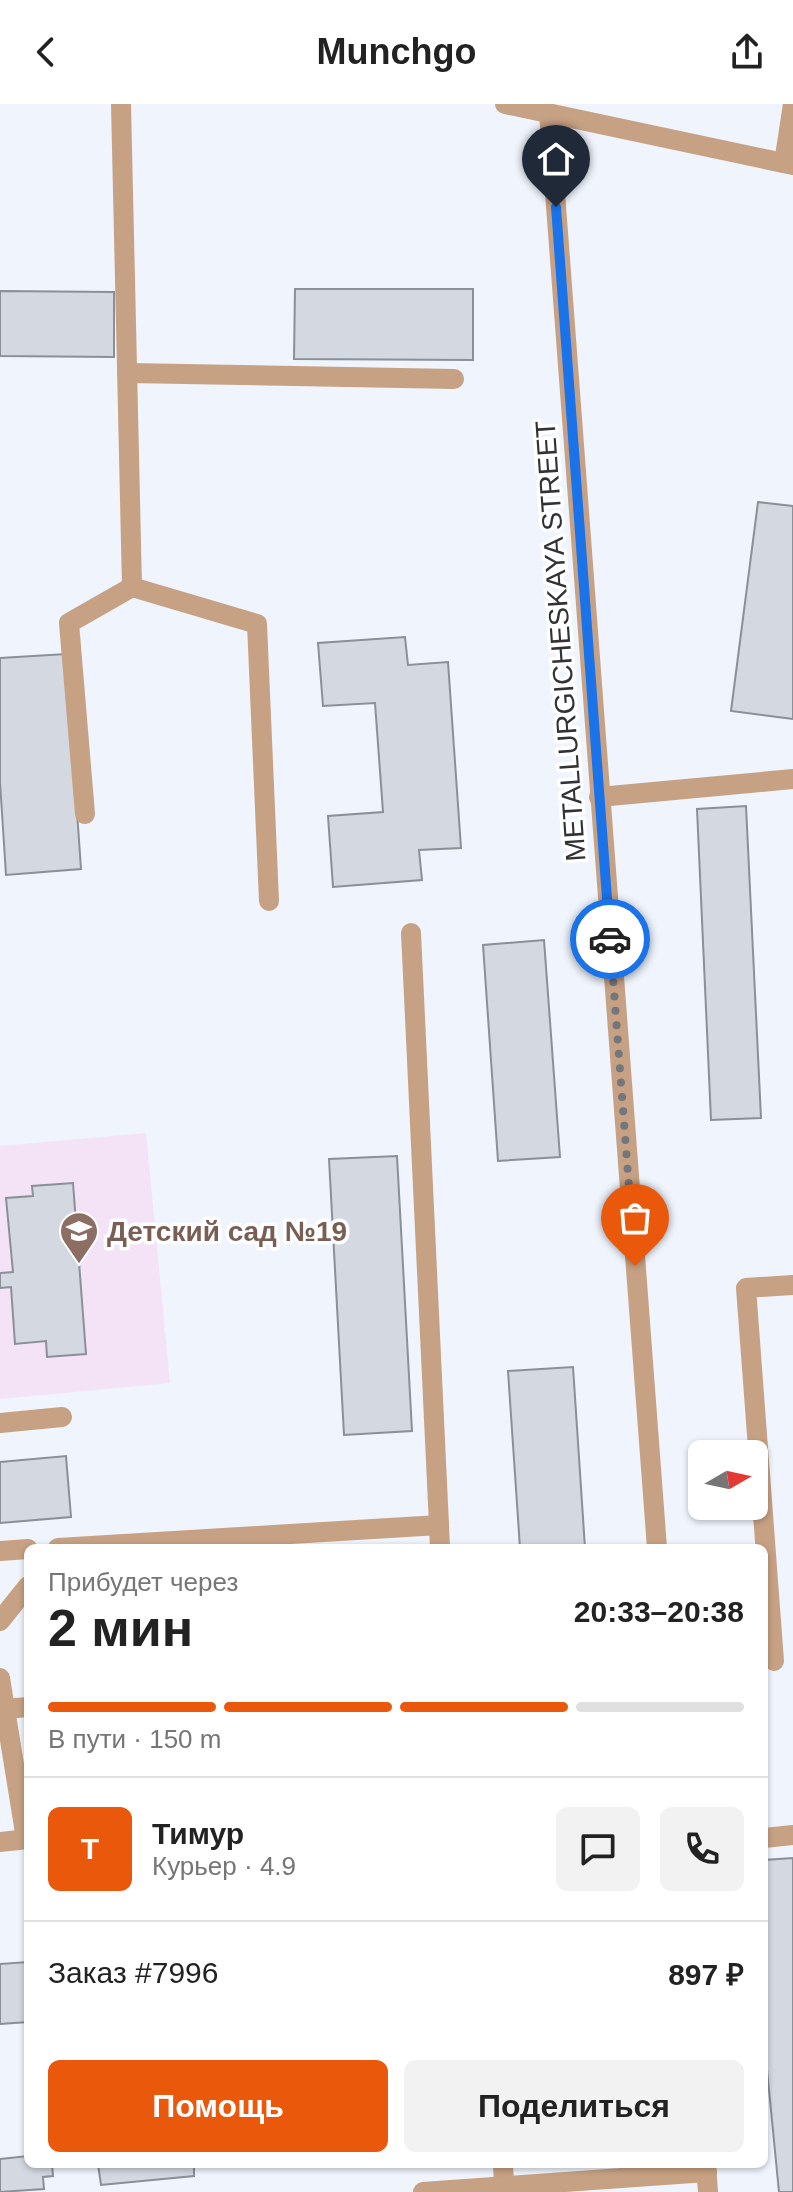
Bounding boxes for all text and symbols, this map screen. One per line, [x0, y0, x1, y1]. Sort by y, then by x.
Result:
icon: back [24, 30, 68, 74]
icon: share [725, 30, 769, 74]
text: Munchgo [317, 31, 476, 72]
pin [522, 125, 590, 207]
icon: home [534, 137, 578, 181]
street label: METALLURGICHESKAYA STREET [530, 419, 591, 862]
courier [570, 899, 650, 979]
icon: car [588, 917, 632, 961]
pin [601, 1184, 669, 1266]
icon: bag [613, 1196, 657, 1240]
school or university icon: Детский сад №19 [58, 1210, 100, 1265]
place label: Детский сад №19 [107, 1216, 347, 1247]
north arrow [688, 1440, 768, 1520]
map controls [688, 1440, 768, 1520]
text: Прибудет через [48, 1567, 238, 1597]
text: 20:33–20:38 [574, 1595, 744, 1628]
text: 2 мин [48, 1599, 193, 1657]
text: В пути · 150 m [48, 1724, 221, 1754]
button: chat [556, 1807, 640, 1891]
button: phone [660, 1807, 744, 1891]
text: Тимур [152, 1817, 244, 1850]
text: Т [81, 1832, 99, 1865]
text: Курьер · 4.9 [152, 1851, 296, 1881]
text: Заказ #7996 [48, 1956, 218, 1989]
text: 897 ₽ [668, 1958, 744, 1991]
button: Помощь [48, 2060, 388, 2152]
button: Поделиться [404, 2060, 744, 2152]

